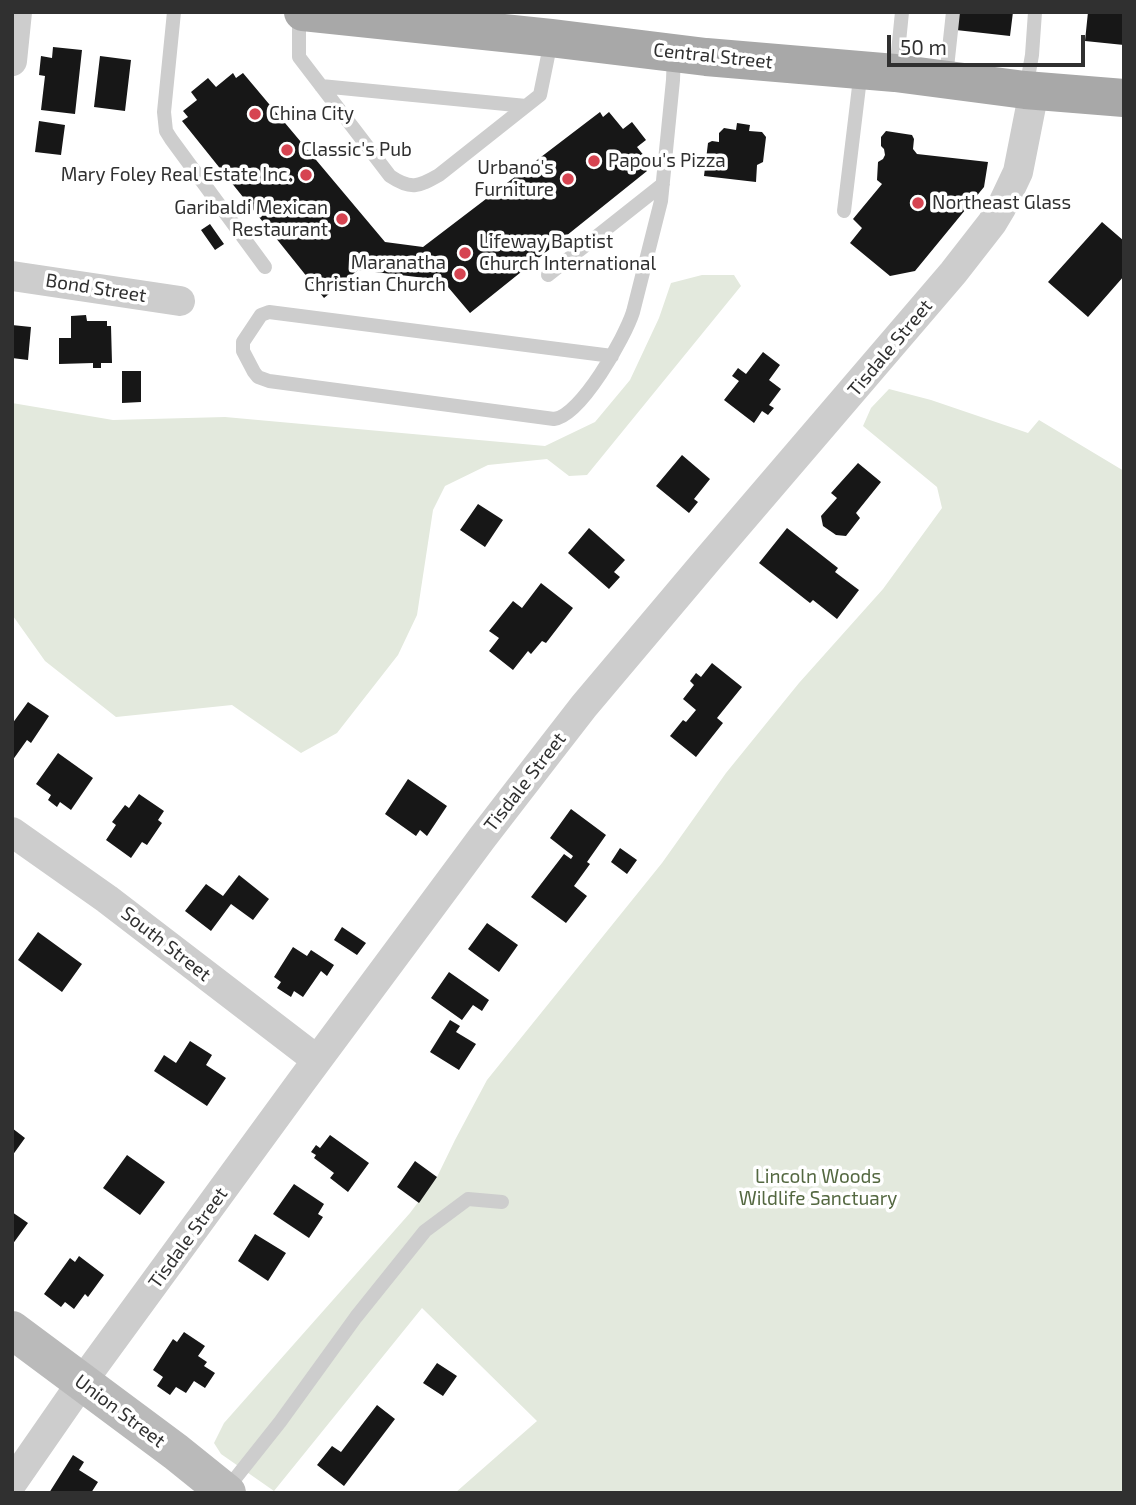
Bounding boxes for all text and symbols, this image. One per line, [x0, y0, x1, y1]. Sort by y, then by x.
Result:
scale bar [891, 21, 1089, 65]
text: 50 m [900, 34, 947, 59]
street label: Central Street [652, 38, 774, 74]
place label: China City [269, 103, 354, 125]
marker: China City [247, 106, 263, 122]
place label: Classic's Pub [301, 139, 412, 161]
marker: Classic's Pub [279, 142, 295, 158]
place label: Papou's Pizza [608, 150, 726, 172]
marker: Papou's Pizza [586, 153, 602, 169]
place label: Urbano's Furniture [474, 157, 554, 201]
place label: Mary Foley Real Estate Inc. [61, 164, 292, 186]
marker: Mary Foley Real Estate Inc. [298, 167, 314, 183]
marker: Urbano's Furniture [560, 171, 576, 187]
place label: Northeast Glass [932, 192, 1071, 214]
marker: Northeast Glass [910, 195, 926, 211]
place label: Garibaldi Mexican Restaurant [174, 197, 328, 241]
marker: Garibaldi Mexican Restaurant [334, 211, 350, 227]
place label: Lifeway Baptist Church International [479, 231, 656, 275]
marker: Lifeway Baptist Church International [457, 245, 473, 261]
place label: Maranatha Christian Church [304, 252, 446, 296]
marker: Maranatha Christian Church [452, 266, 468, 282]
street label: Bond Street [44, 269, 148, 307]
street label: Tisdale Street [843, 295, 937, 401]
street label: Tisdale Street [479, 728, 571, 836]
street label: South Street [117, 902, 215, 986]
park label: Lincoln Woods Wildlife Sanctuary [739, 1166, 897, 1210]
street label: Tisdale Street [144, 1183, 232, 1293]
street label: Union Street [70, 1370, 170, 1452]

